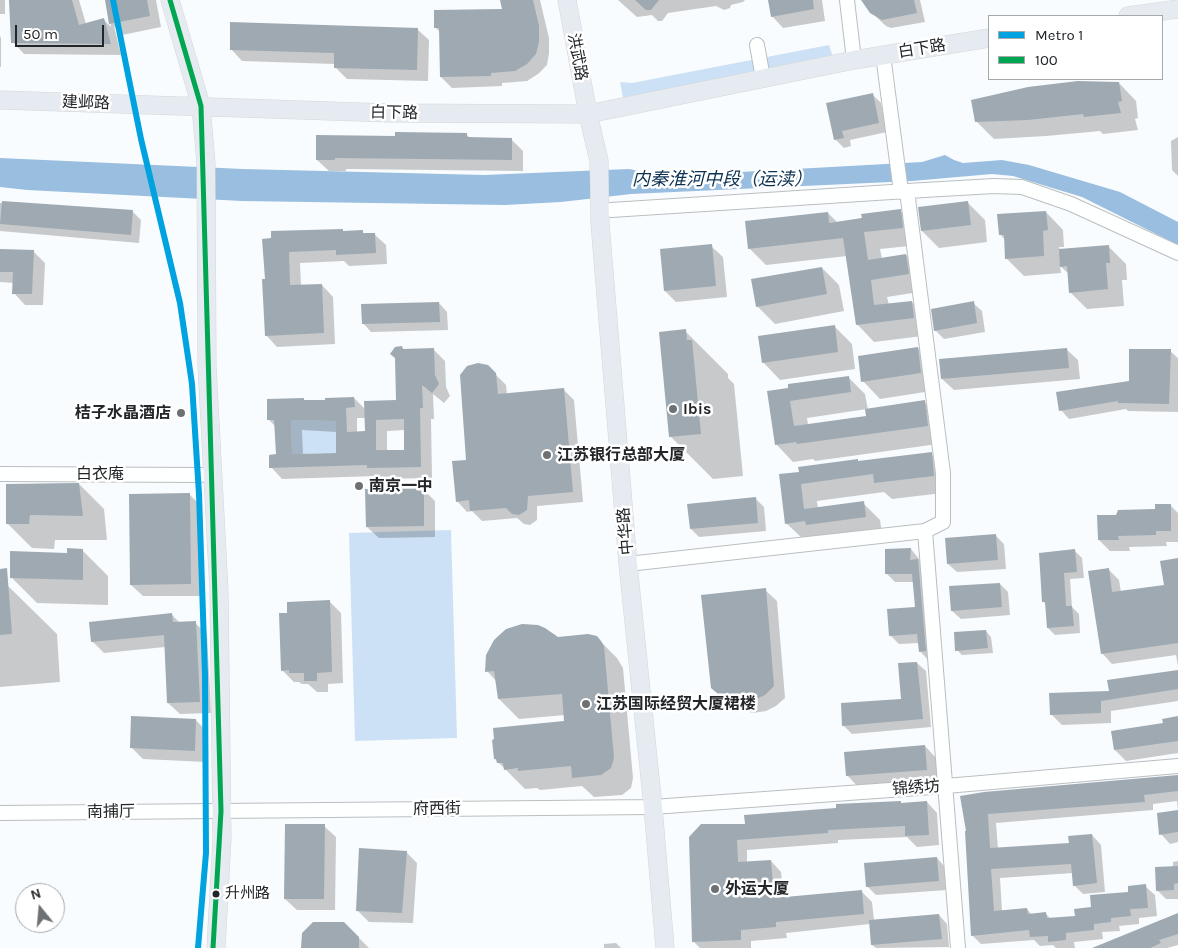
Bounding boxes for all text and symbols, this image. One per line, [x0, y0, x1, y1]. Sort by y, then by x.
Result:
scale bar [18, 15, 106, 47]
legend [988, 15, 1163, 80]
text: 50 m [23, 25, 58, 43]
text: Metro 1 [1035, 26, 1083, 44]
street label: 洪武路 [563, 32, 591, 82]
street label: 白下路 [897, 36, 947, 62]
text: 100 [1035, 51, 1058, 69]
street label: 建邺路 [62, 93, 110, 113]
street label: 白下路 [370, 103, 418, 123]
water label: 内秦淮河中段（运渎） [632, 169, 812, 191]
place label: Ibis [683, 399, 711, 419]
place label: 桔子水晶酒店 [75, 403, 171, 423]
marker: Ibis [667, 403, 679, 415]
marker: 桔子水晶酒店 [175, 407, 187, 419]
place label: 江苏银行总部大厦 [557, 445, 685, 465]
marker: 江苏银行总部大厦 [541, 449, 553, 461]
street label: 白衣庵 [76, 464, 124, 484]
place label: 南京一中 [369, 476, 433, 496]
marker: 南京一中 [353, 480, 365, 492]
street label: 中华路 [614, 506, 638, 556]
place label: 江苏国际经贸大厦裙楼 [596, 694, 756, 714]
marker: 江苏国际经贸大厦裙楼 [580, 698, 592, 710]
street label: 锦绣坊 [891, 777, 941, 799]
street label: 府西街 [413, 799, 461, 819]
street label: 南捕厅 [87, 802, 135, 822]
place label: 外运大厦 [725, 879, 789, 899]
north arrow [15, 883, 65, 933]
marker: 外运大厦 [709, 883, 721, 895]
text: N [28, 885, 43, 904]
place label: 升州路 [225, 885, 270, 903]
marker: 升州路 [211, 889, 221, 899]

